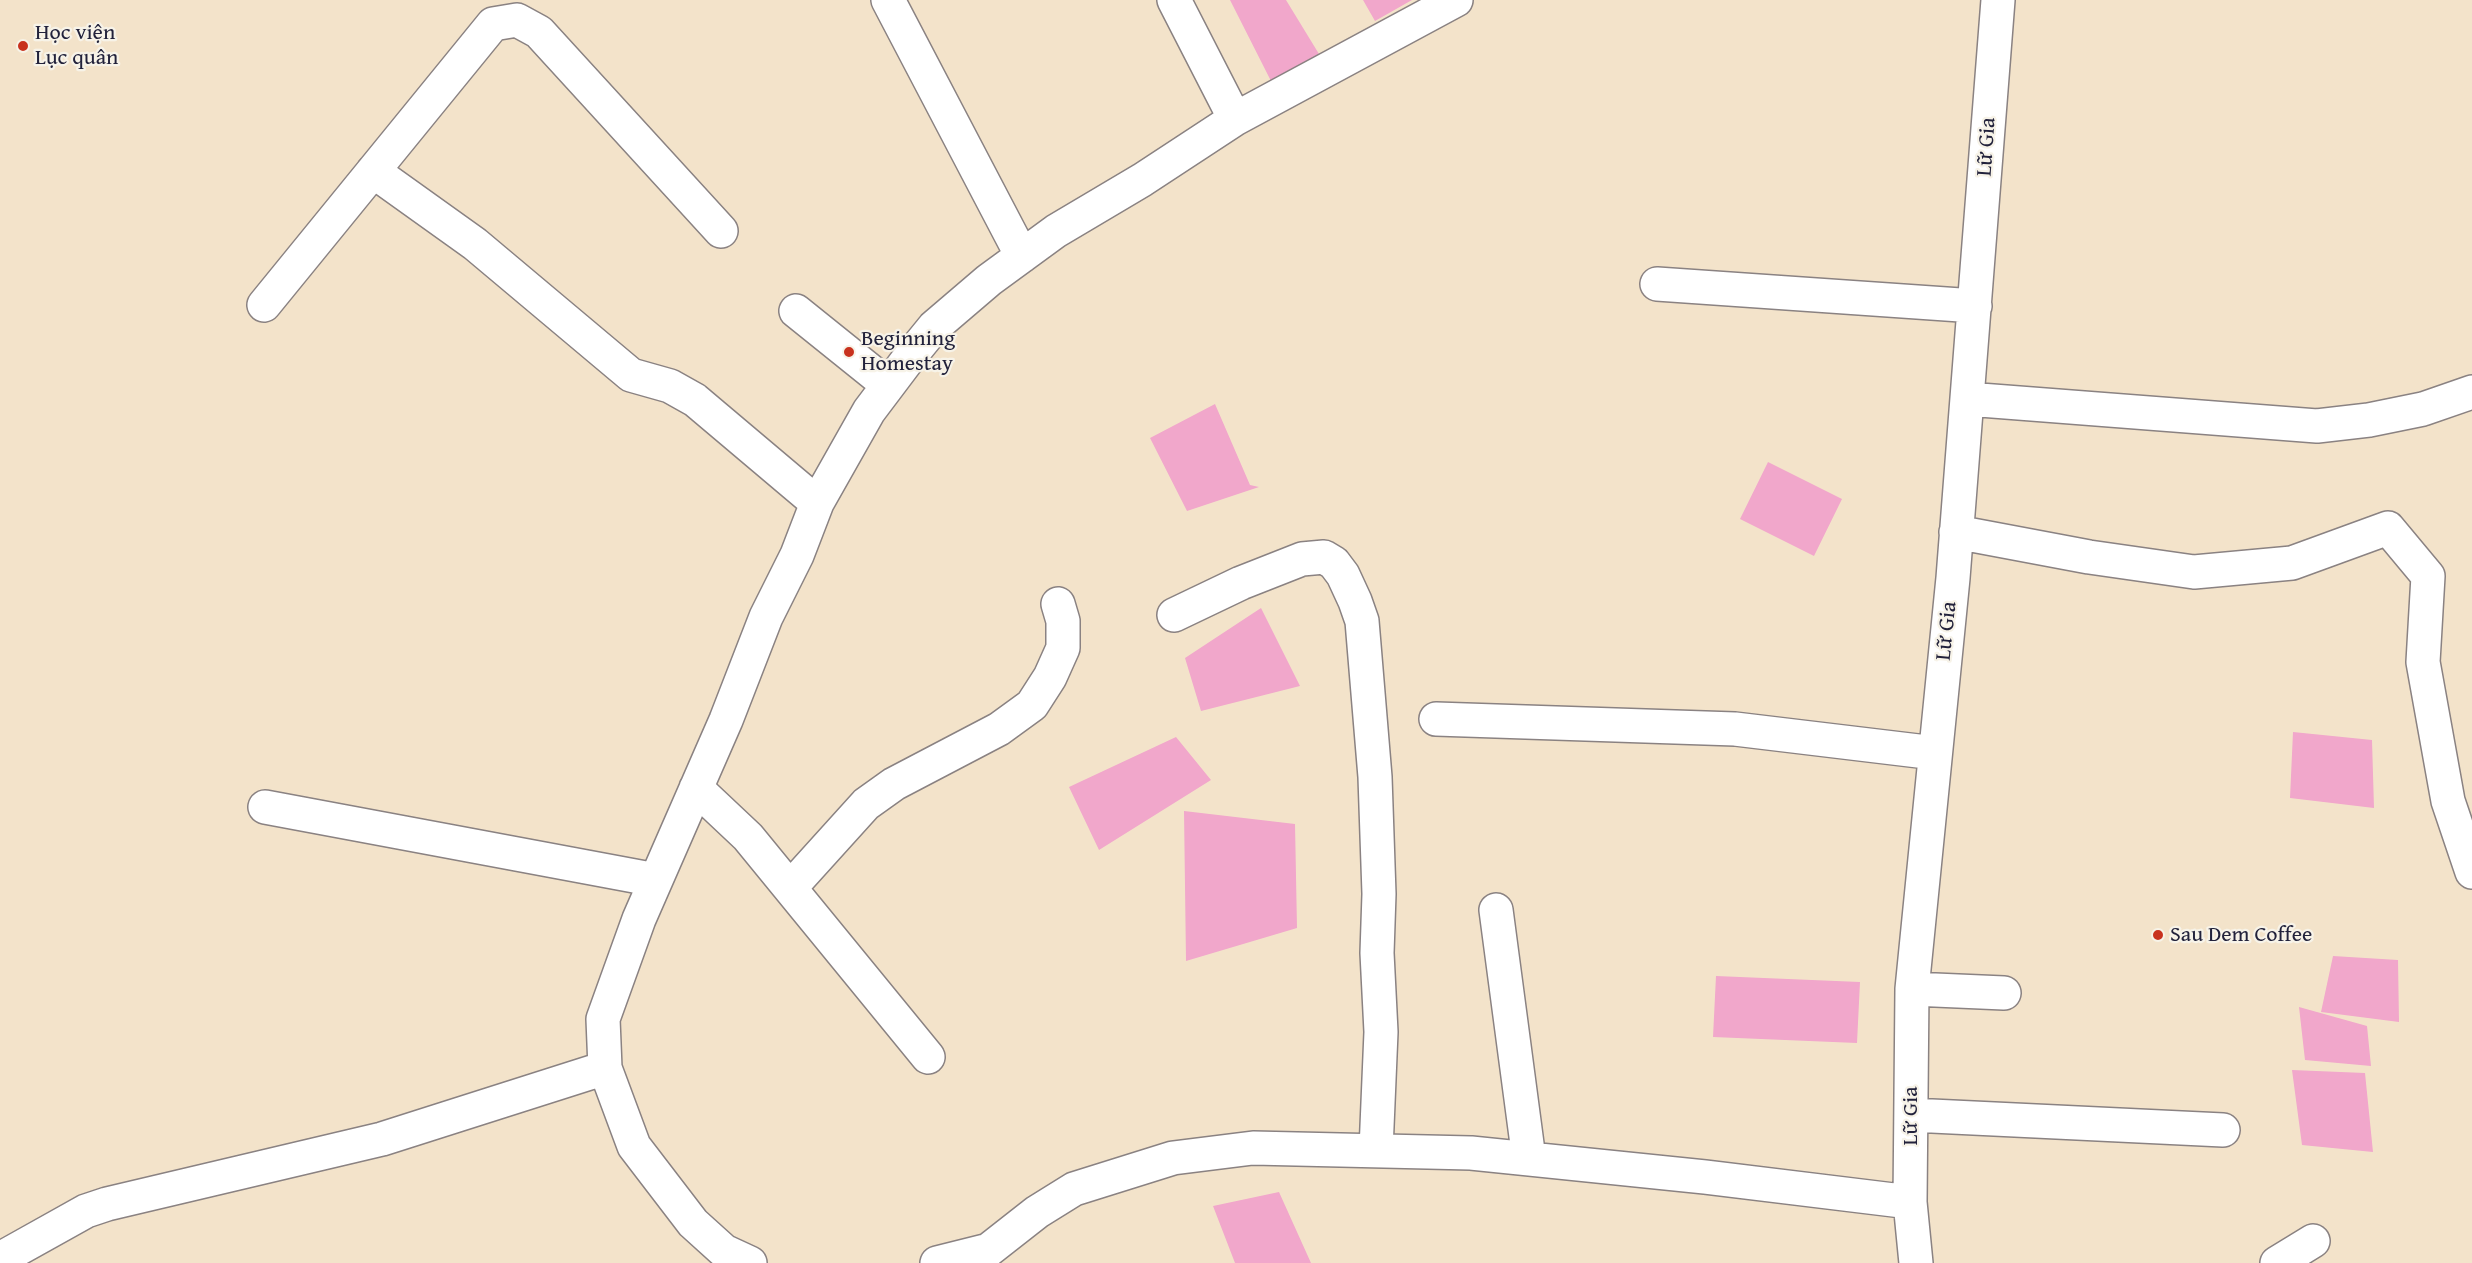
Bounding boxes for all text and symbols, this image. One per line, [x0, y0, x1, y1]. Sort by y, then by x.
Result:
place label: Học viện Lục quân [35, 20, 118, 72]
marker: Học viện Lục quân [16, 39, 30, 53]
street label: Lữ Gia [1972, 117, 2002, 177]
place label: Beginning Homestay [861, 326, 955, 378]
marker: Beginning Homestay [842, 345, 856, 359]
street label: Lữ Gia [1931, 600, 1963, 662]
place label: Sau Dem Coffee [2170, 922, 2312, 948]
marker: Sau Dem Coffee [2151, 928, 2165, 942]
street label: Lữ Gia [1898, 1086, 1924, 1146]

